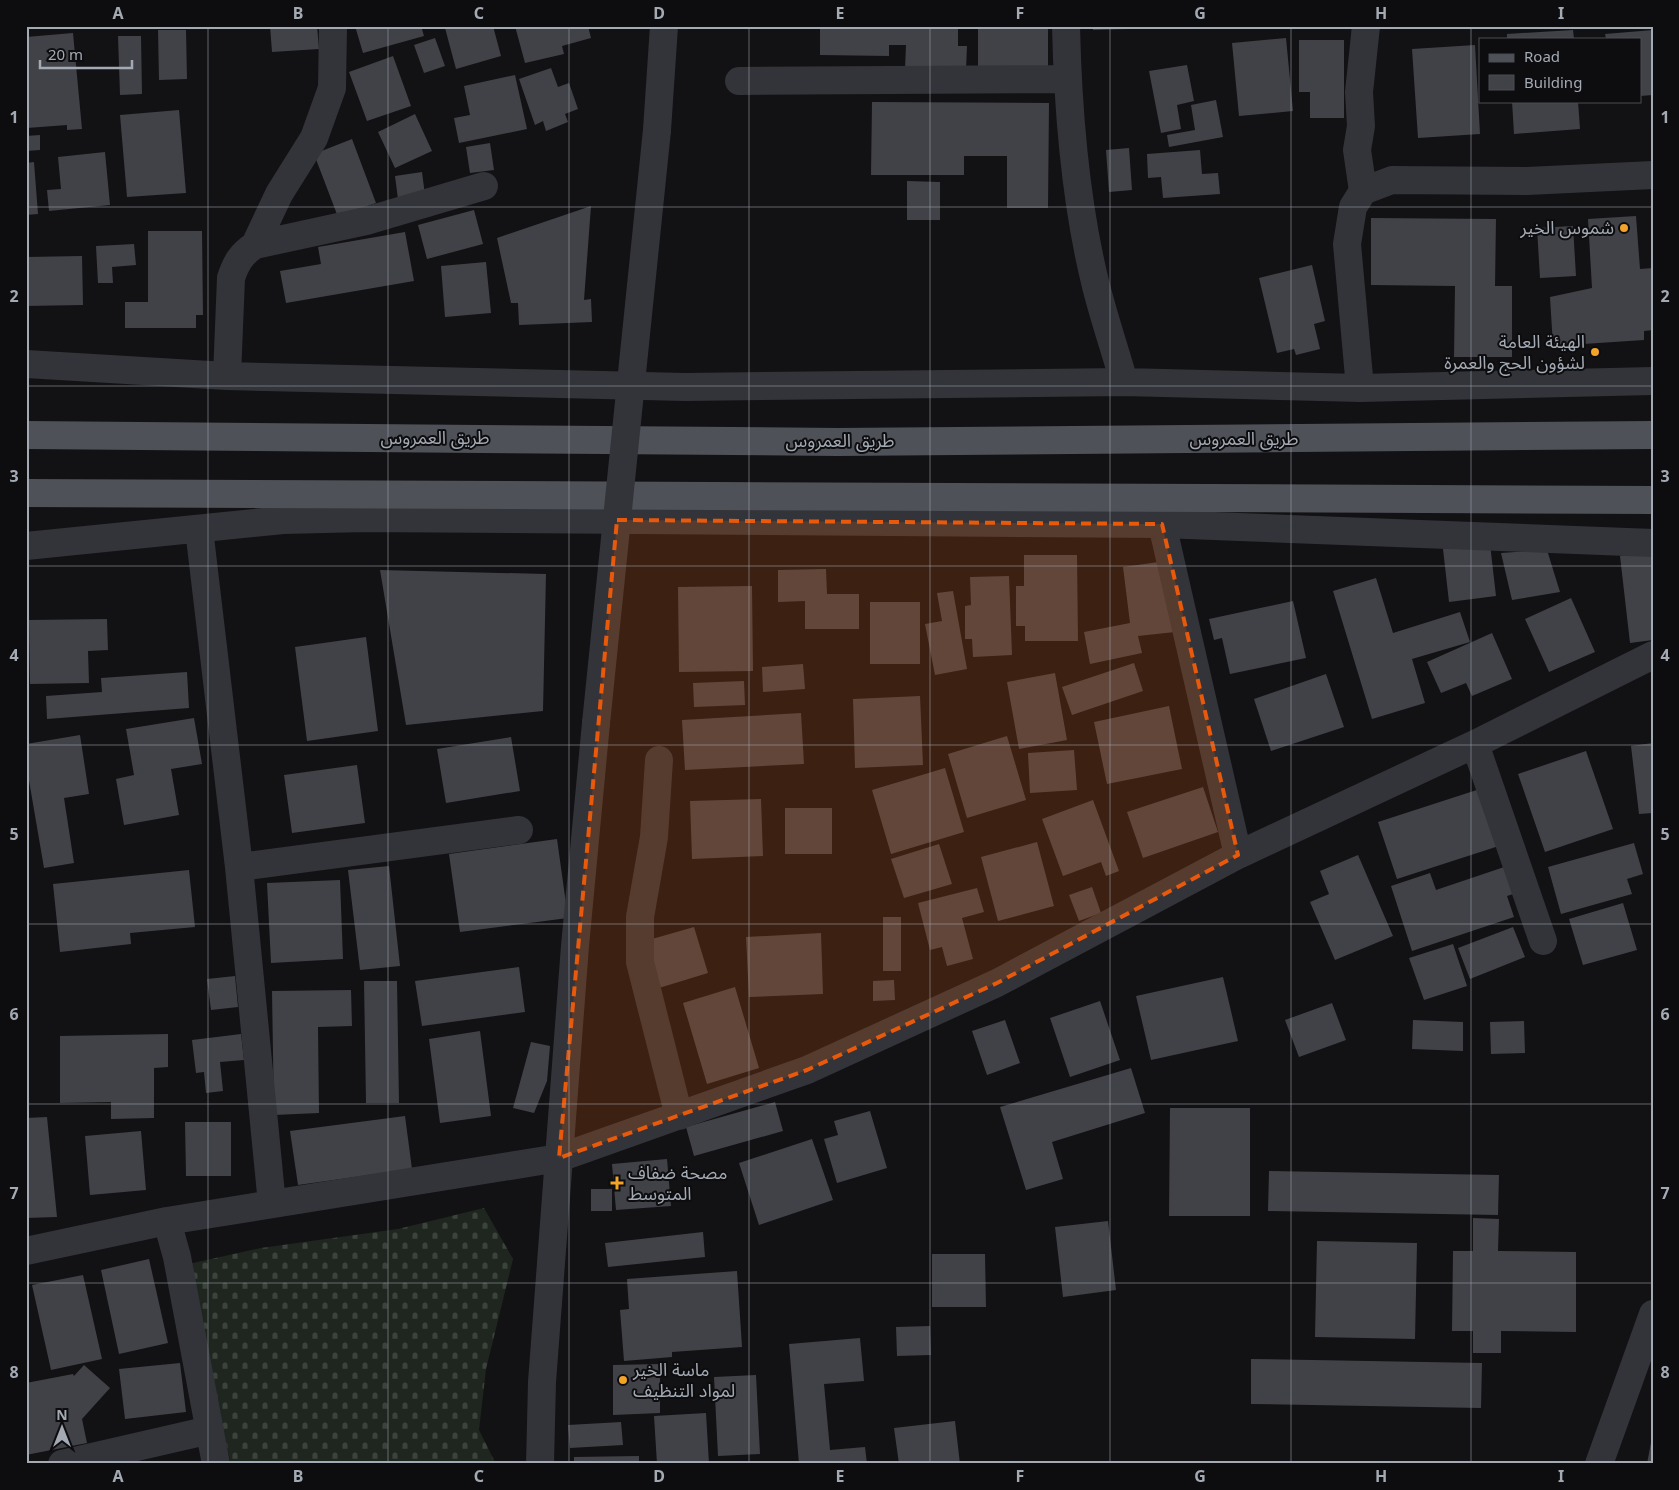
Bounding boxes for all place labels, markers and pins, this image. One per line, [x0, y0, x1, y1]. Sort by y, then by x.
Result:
place label: شموس الخير [1519, 215, 1614, 239]
marker: شموس الخير [1618, 222, 1630, 234]
place label: الهيئة العامة لشؤون الحج والعمرة [1444, 329, 1585, 376]
marker: الهيئة العامة لشؤون الحج والعمرة [1589, 346, 1601, 358]
place label: مصحة ضفاف المتوسط [628, 1160, 728, 1205]
marker: مصحة ضفاف المتوسط [610, 1176, 624, 1190]
place label: ماسة الخير لمواد التنظيف [632, 1357, 735, 1402]
marker: ماسة الخير لمواد التنظيف [617, 1374, 629, 1386]

